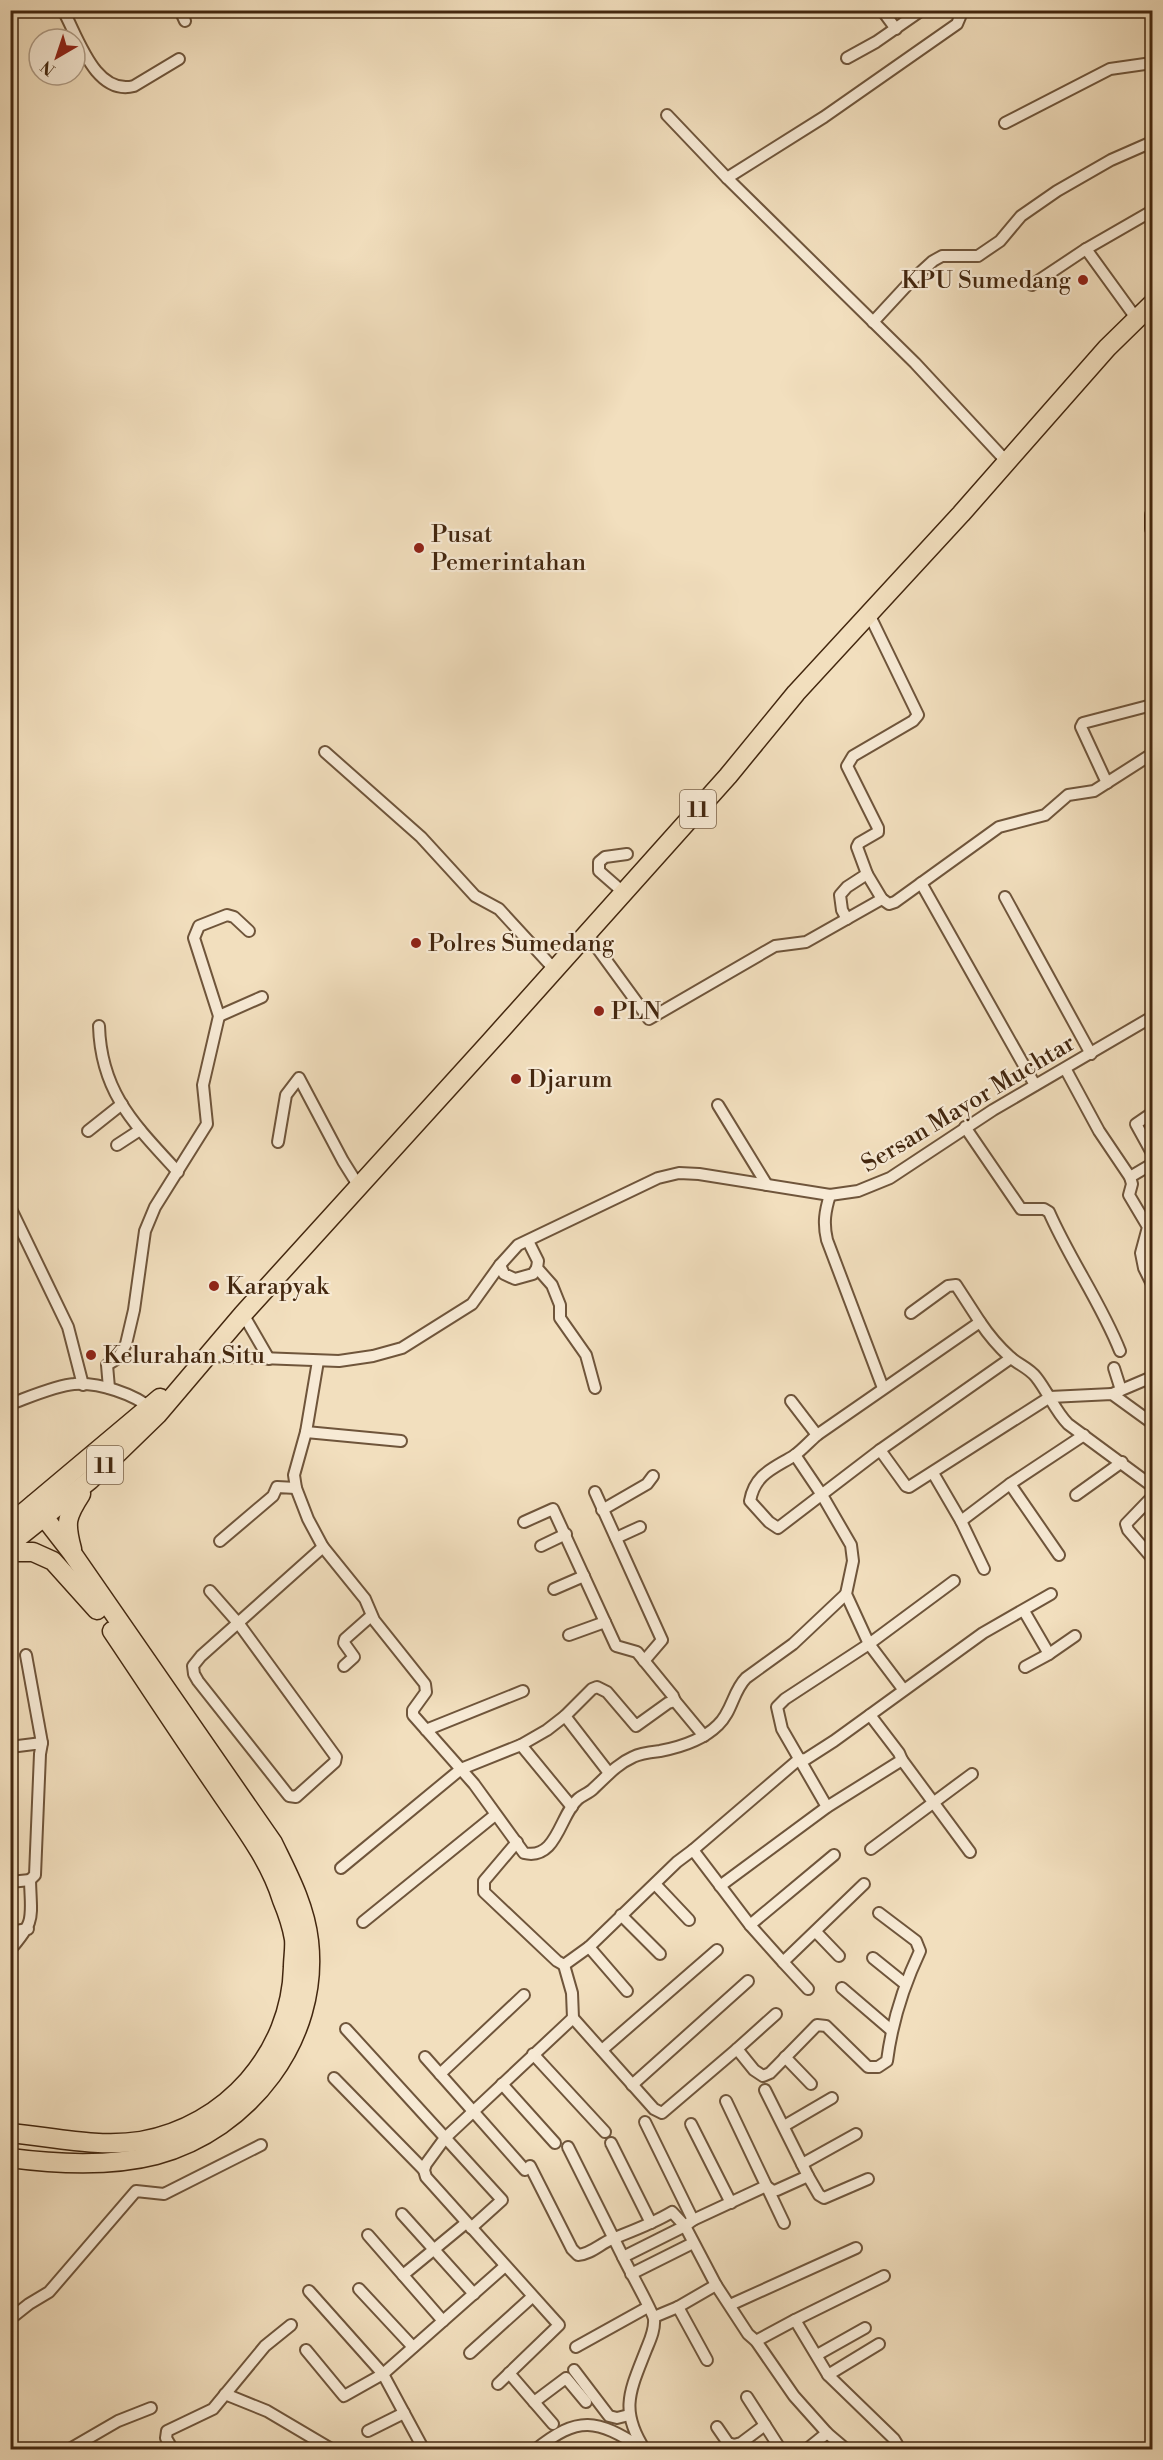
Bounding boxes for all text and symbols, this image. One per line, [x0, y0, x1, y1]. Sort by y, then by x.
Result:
north arrow [27, 27, 87, 87]
text: N [37, 56, 59, 80]
place label: KPU Sumedang [901, 266, 1072, 296]
marker: KPU Sumedang [1076, 273, 1090, 287]
place label: Pusat Pemerintahan [431, 520, 586, 578]
marker: Pusat Pemerintahan [412, 541, 426, 555]
road number: 11 [680, 790, 716, 828]
place label: Polres Sumedang [428, 929, 615, 959]
marker: Polres Sumedang [409, 936, 423, 950]
place label: PLN [611, 997, 661, 1027]
marker: PLN [592, 1004, 606, 1018]
street label: Sersan Mayor Muchtar [856, 1028, 1081, 1180]
place label: Djarum [528, 1065, 612, 1095]
marker: Djarum [509, 1072, 523, 1086]
place label: Karapyak [226, 1272, 330, 1302]
marker: Karapyak [207, 1279, 221, 1293]
place label: Kelurahan Situ [103, 1341, 265, 1371]
marker: Kelurahan Situ [84, 1348, 98, 1362]
road number: 11 [87, 1446, 123, 1484]

